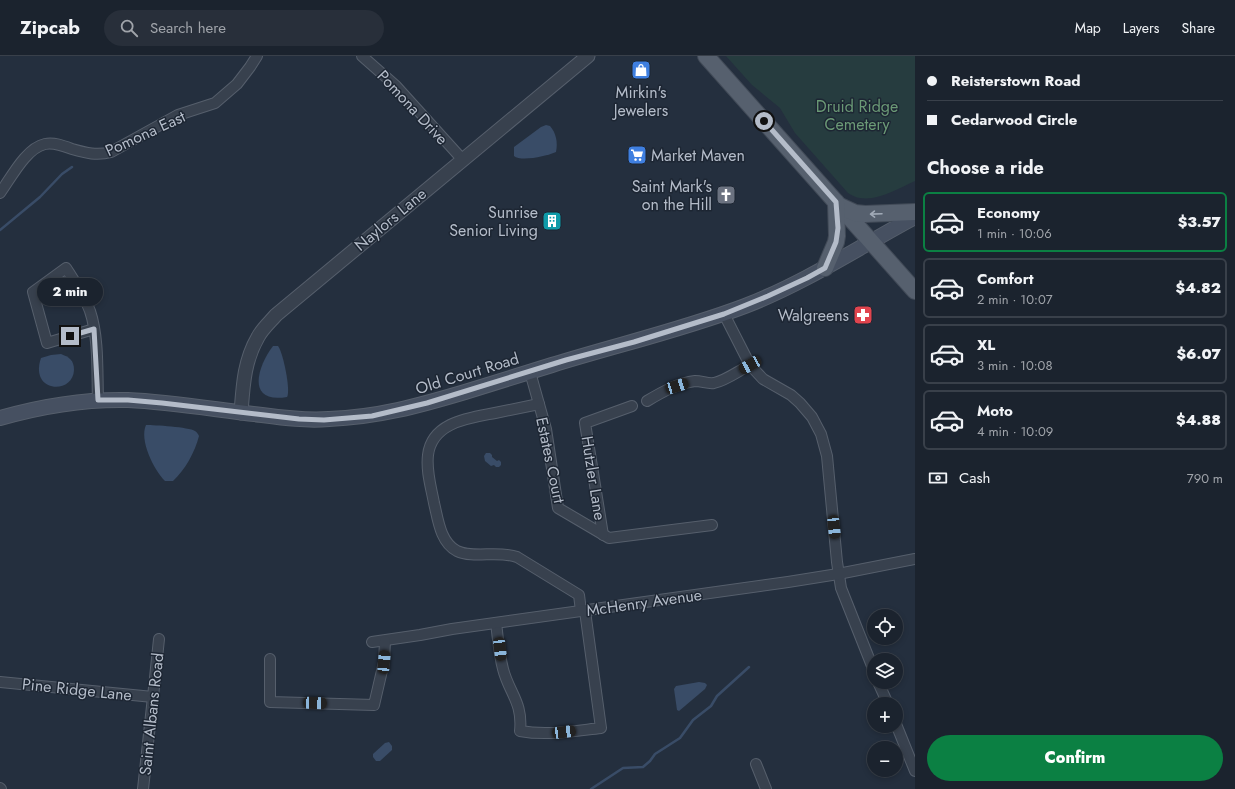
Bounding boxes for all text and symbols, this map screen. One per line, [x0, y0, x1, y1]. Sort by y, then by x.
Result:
search box [104, 10, 384, 46]
text: Zipcab [20, 14, 80, 41]
icon: search [118, 17, 140, 39]
text: Search here [150, 17, 226, 39]
text: Map [1075, 18, 1101, 38]
text: Layers [1123, 18, 1159, 38]
text: Share [1181, 18, 1215, 38]
shop icon: Mirkin's Jewelers [630, 59, 652, 81]
street label: Pomona Drive [372, 65, 453, 150]
text: Reisterstown Road [951, 70, 1080, 92]
place label: Mirkin's Jewelers [612, 81, 668, 122]
park label: Druid Ridge Cemetery [816, 95, 898, 136]
street label: Pomona East [101, 105, 189, 162]
text: Cedarwood Circle [951, 109, 1077, 131]
route start [755, 112, 773, 130]
supermarket icon: Market Maven [626, 144, 648, 166]
place label: Market Maven [651, 144, 745, 167]
text: Choose a ride [927, 155, 1044, 181]
place label: Saint Mark's on the Hill [632, 175, 712, 216]
street label: Naylors Lane [349, 182, 431, 256]
church icon: Saint Mark's on the Hill [715, 184, 737, 206]
place label: Sunrise Senior Living [449, 201, 538, 242]
text: Economy [977, 202, 1040, 224]
icon: car [929, 204, 965, 240]
building icon: Sunrise Senior Living [541, 210, 563, 232]
one-way arrow [870, 210, 883, 218]
text: $3.57 [1178, 211, 1221, 233]
text: 1 min · 10:06 [977, 224, 1052, 243]
text: Comfort [977, 268, 1034, 290]
icon: car [929, 270, 965, 306]
text: $4.82 [1176, 277, 1221, 299]
callout: 2 min [37, 278, 103, 306]
text: 2 min [53, 282, 87, 301]
text: 2 min · 10:07 [977, 290, 1053, 309]
place label: Walgreens [778, 304, 849, 327]
pharmacy icon: Walgreens [852, 304, 874, 326]
route end [61, 327, 79, 345]
text: XL [977, 334, 995, 356]
icon: car [929, 336, 965, 372]
text: $6.07 [1176, 343, 1221, 365]
street label: Old Court Road [413, 347, 522, 400]
car [737, 354, 763, 376]
text: 3 min · 10:08 [977, 356, 1053, 375]
car [664, 377, 690, 395]
text: Moto [977, 400, 1013, 422]
icon: car [929, 402, 965, 438]
text: $4.88 [1176, 409, 1221, 431]
street label: Estates Court [530, 415, 571, 505]
text: 4 min · 10:09 [977, 422, 1053, 441]
street label: Hutzler Lane [576, 434, 611, 522]
icon: cash [927, 467, 949, 489]
text: Cash [959, 467, 990, 489]
text: 790 m [1187, 469, 1223, 488]
car [827, 514, 841, 540]
street label: McHenry Avenue [585, 583, 703, 622]
map controls [867, 609, 903, 777]
button: locate [867, 609, 903, 645]
car [493, 636, 507, 662]
car [377, 650, 391, 674]
street label: Saint Albans Road [134, 652, 169, 776]
button: layers [867, 653, 903, 689]
street label: Pine Ridge Lane [21, 672, 133, 707]
car [303, 697, 327, 709]
button: + [867, 697, 903, 733]
car [551, 725, 577, 739]
button: Confirm [927, 735, 1223, 781]
button: − [867, 741, 903, 777]

